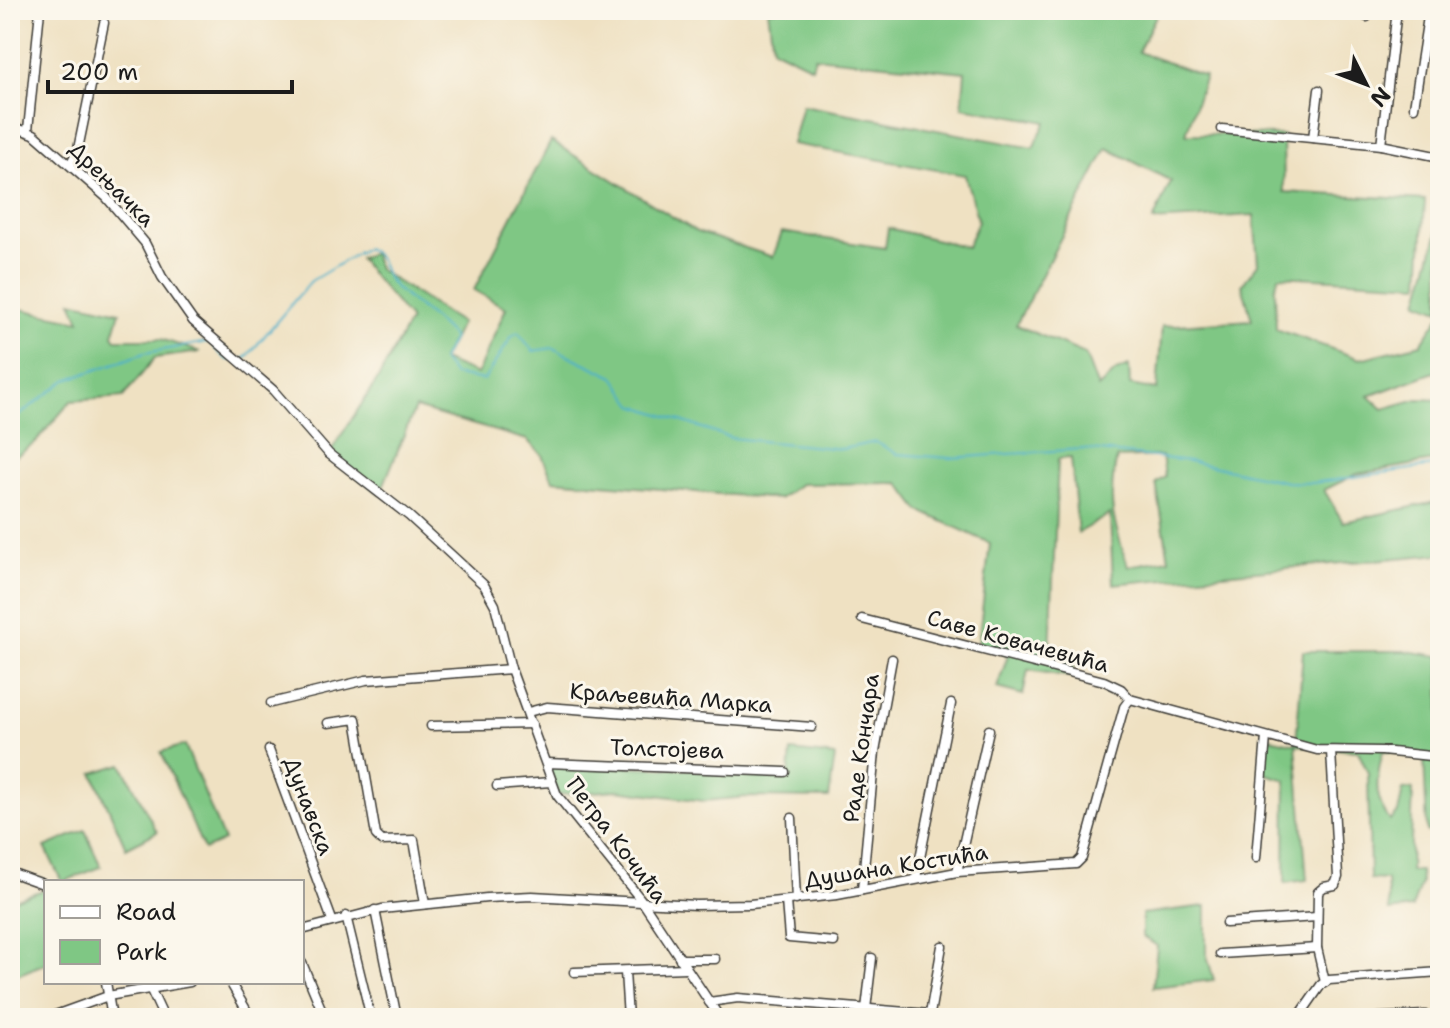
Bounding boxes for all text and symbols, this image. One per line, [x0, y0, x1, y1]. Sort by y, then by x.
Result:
scale bar [48, 44, 292, 94]
north arrow [1326, 44, 1406, 124]
text: 200 m [60, 56, 138, 88]
text: N [1364, 81, 1397, 113]
street label: Дрењачка [63, 135, 161, 233]
street label: Саве Ковачевића [924, 603, 1112, 679]
street label: Раде Кончара [836, 671, 886, 824]
street label: Краљевића Марка [569, 676, 774, 720]
street label: Толстојева [610, 733, 725, 765]
street label: Дунавска [277, 753, 341, 860]
street label: Петра Кочића [560, 771, 674, 909]
street label: Душана Костића [802, 837, 990, 895]
legend [44, 880, 304, 984]
text: Road [116, 896, 176, 928]
text: Park [116, 936, 168, 968]

